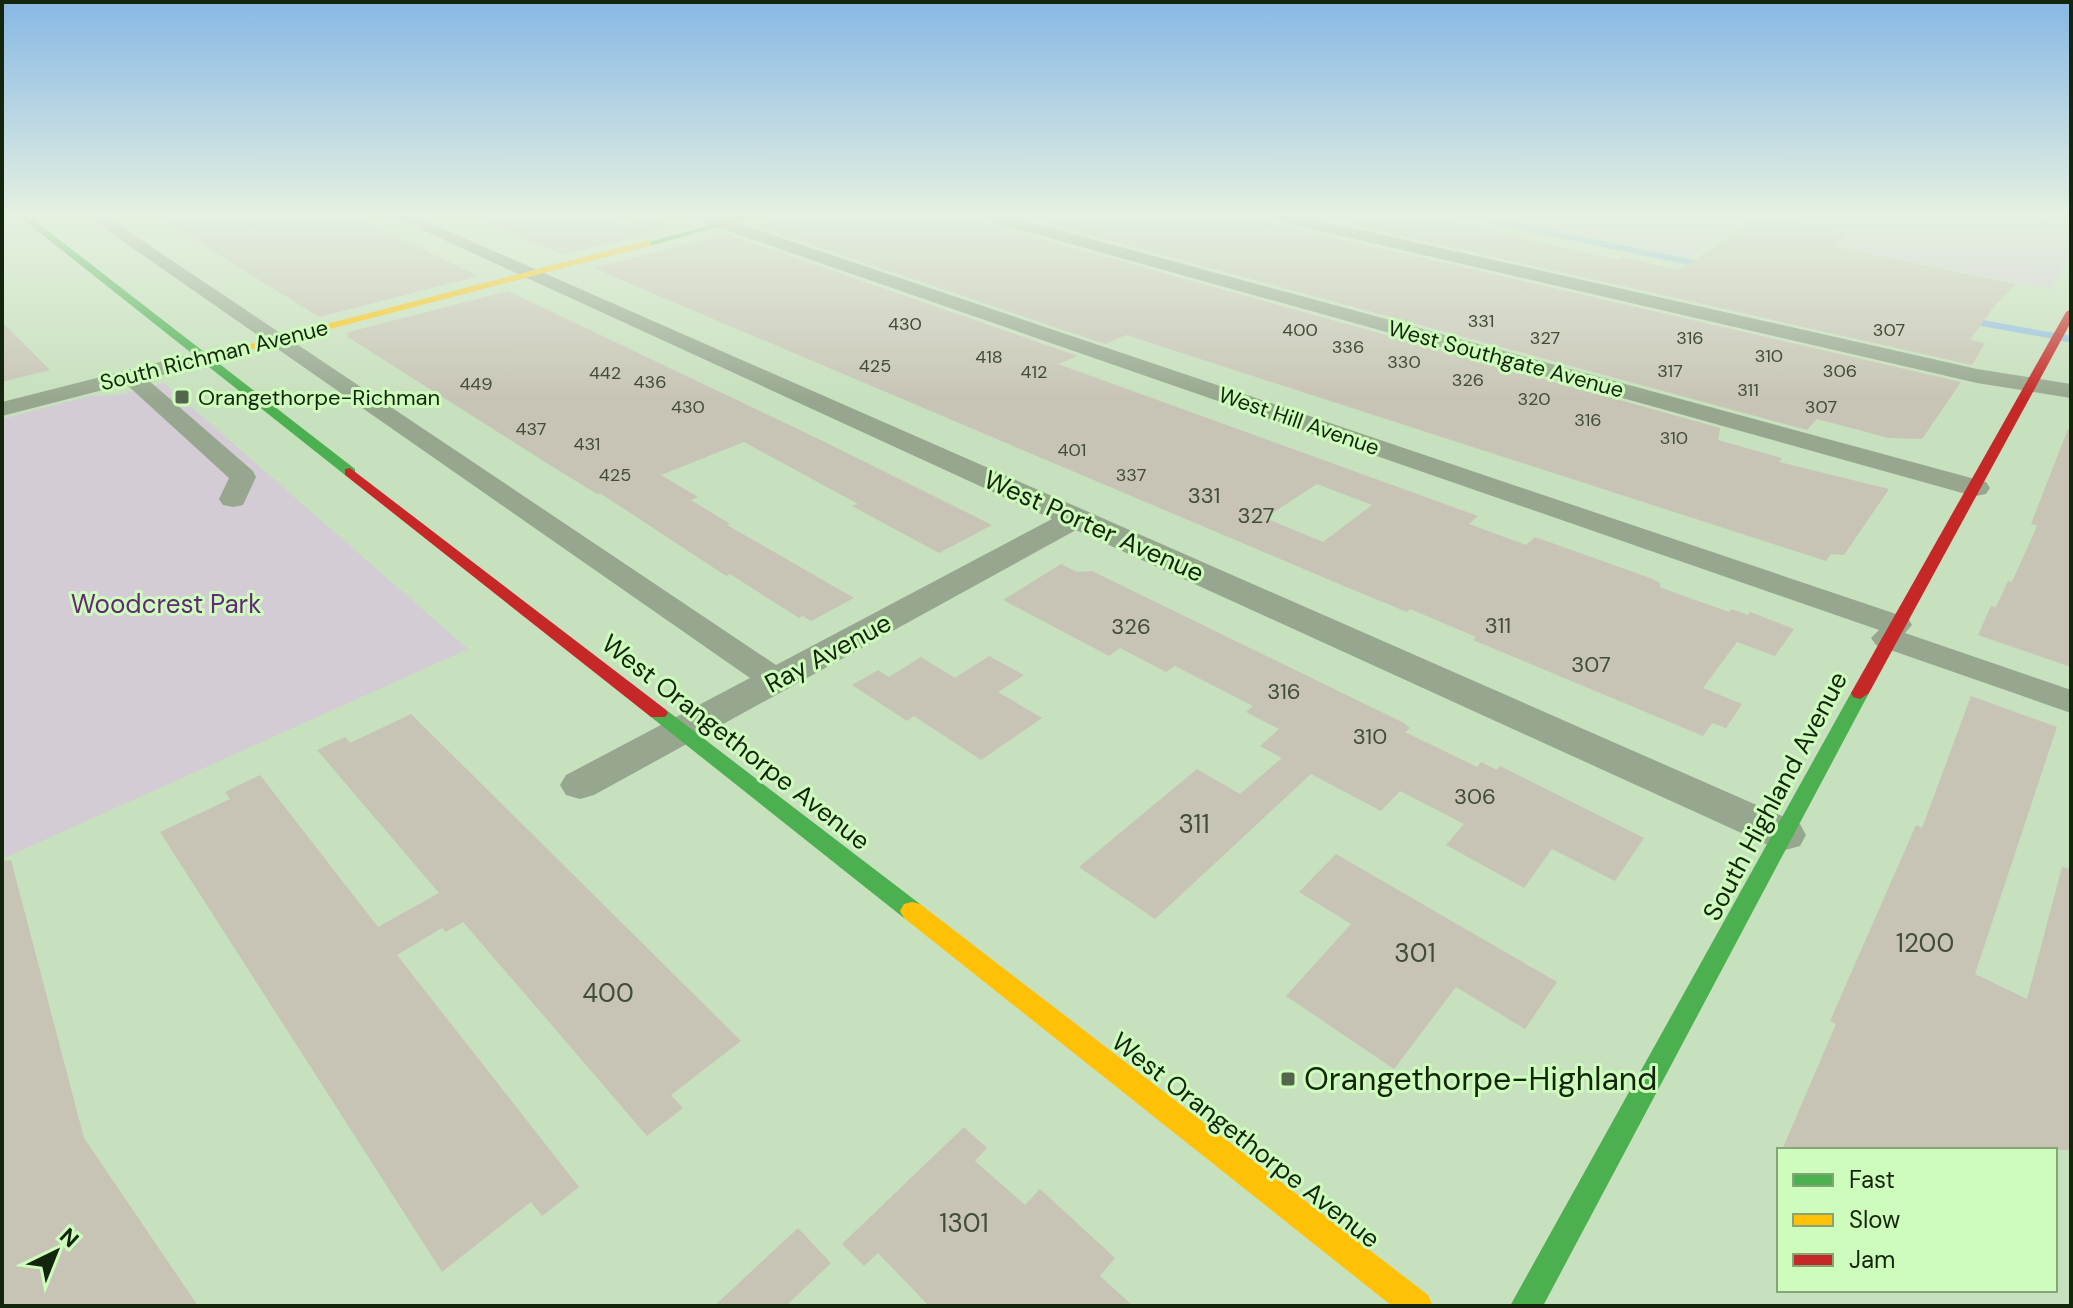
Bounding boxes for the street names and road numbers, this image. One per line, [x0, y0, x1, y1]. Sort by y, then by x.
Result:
street label: South Richman Avenue [97, 313, 331, 397]
street label: West Southgate Avenue [1385, 314, 1627, 404]
street label: West Hill Avenue [1215, 380, 1383, 462]
street label: West Porter Avenue [979, 462, 1209, 590]
street label: Ray Avenue [759, 605, 897, 701]
street label: West Orangethorpe Avenue [595, 626, 877, 858]
street label: South Highland Avenue [1695, 666, 1855, 926]
street label: West Orangethorpe Avenue [1105, 1024, 1387, 1256]

